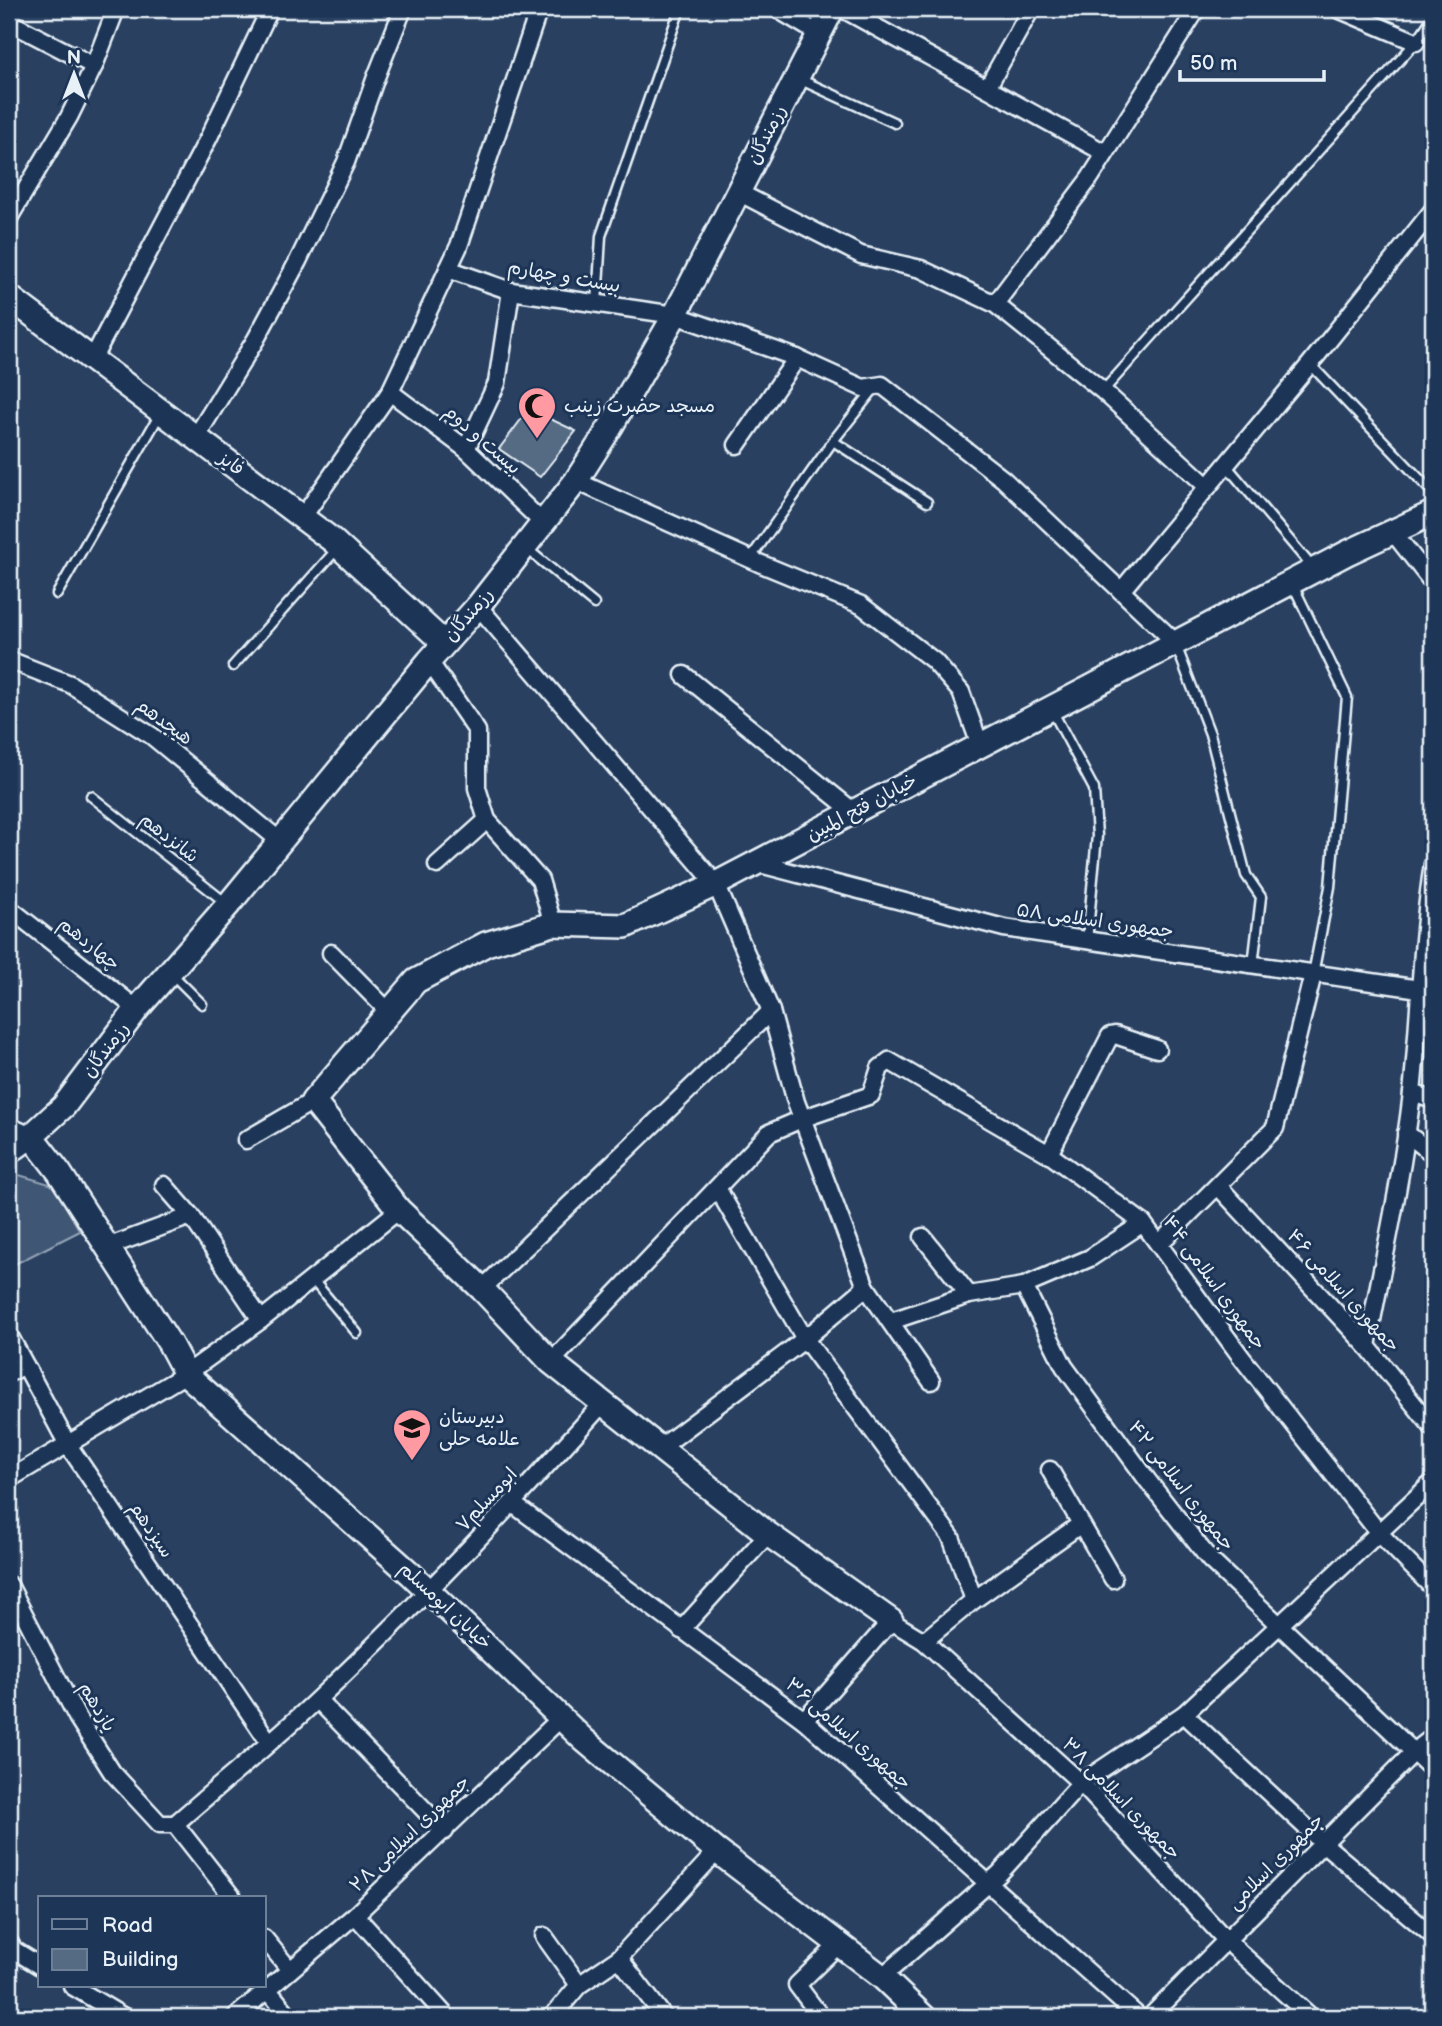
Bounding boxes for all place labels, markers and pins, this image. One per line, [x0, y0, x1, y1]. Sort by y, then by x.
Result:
mosque icon: مسجد حضرت زینب [516, 385, 558, 440]
place label: مسجد حضرت زینب [564, 395, 715, 418]
place label: دبیرستان علامه حلی [439, 1406, 521, 1451]
school or university icon: دبیرستان علامه حلی [391, 1407, 433, 1462]

